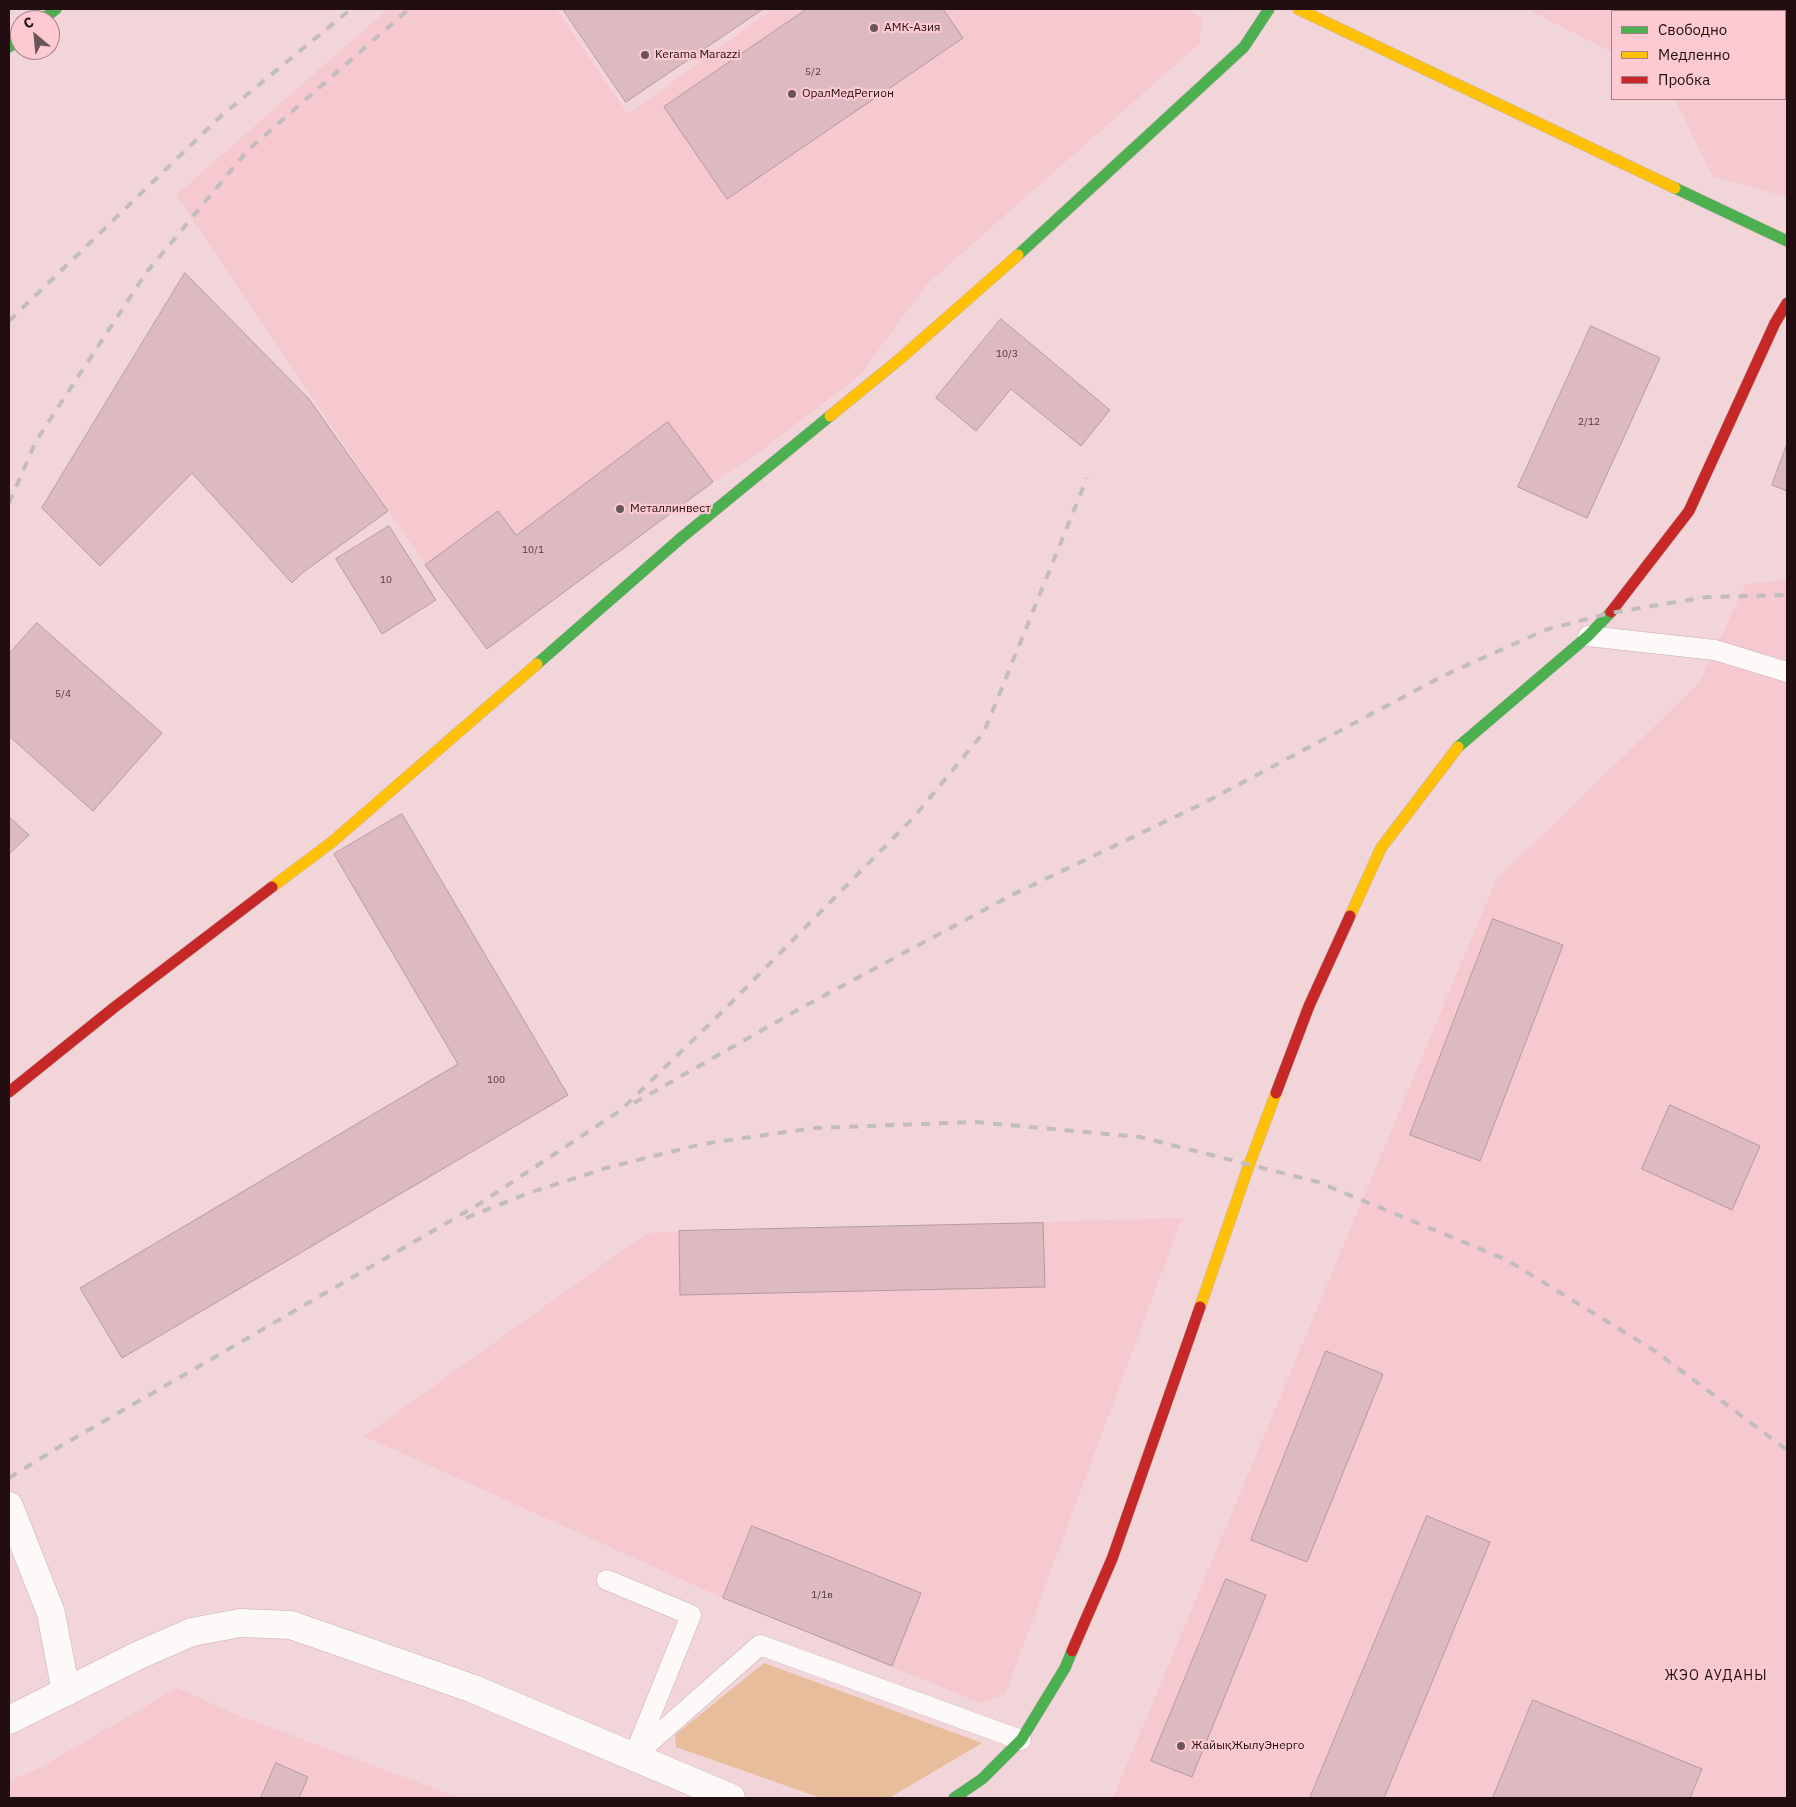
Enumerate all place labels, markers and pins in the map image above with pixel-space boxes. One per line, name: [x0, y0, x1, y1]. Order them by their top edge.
place label: АМК-Азия: [884, 21, 940, 35]
marker: АМК-Азия: [868, 22, 880, 34]
place label: Kerama Marazzi: [655, 48, 740, 62]
marker: Kerama Marazzi: [639, 49, 651, 61]
place label: ОралМедРегион: [802, 87, 894, 101]
marker: ОралМедРегион: [786, 88, 798, 100]
place label: Металлинвест: [630, 502, 711, 516]
marker: Металлинвест: [614, 503, 626, 515]
place label: ЖайықЖылуЭнерго: [1191, 1739, 1304, 1753]
marker: ЖайықЖылуЭнерго: [1175, 1740, 1187, 1752]

